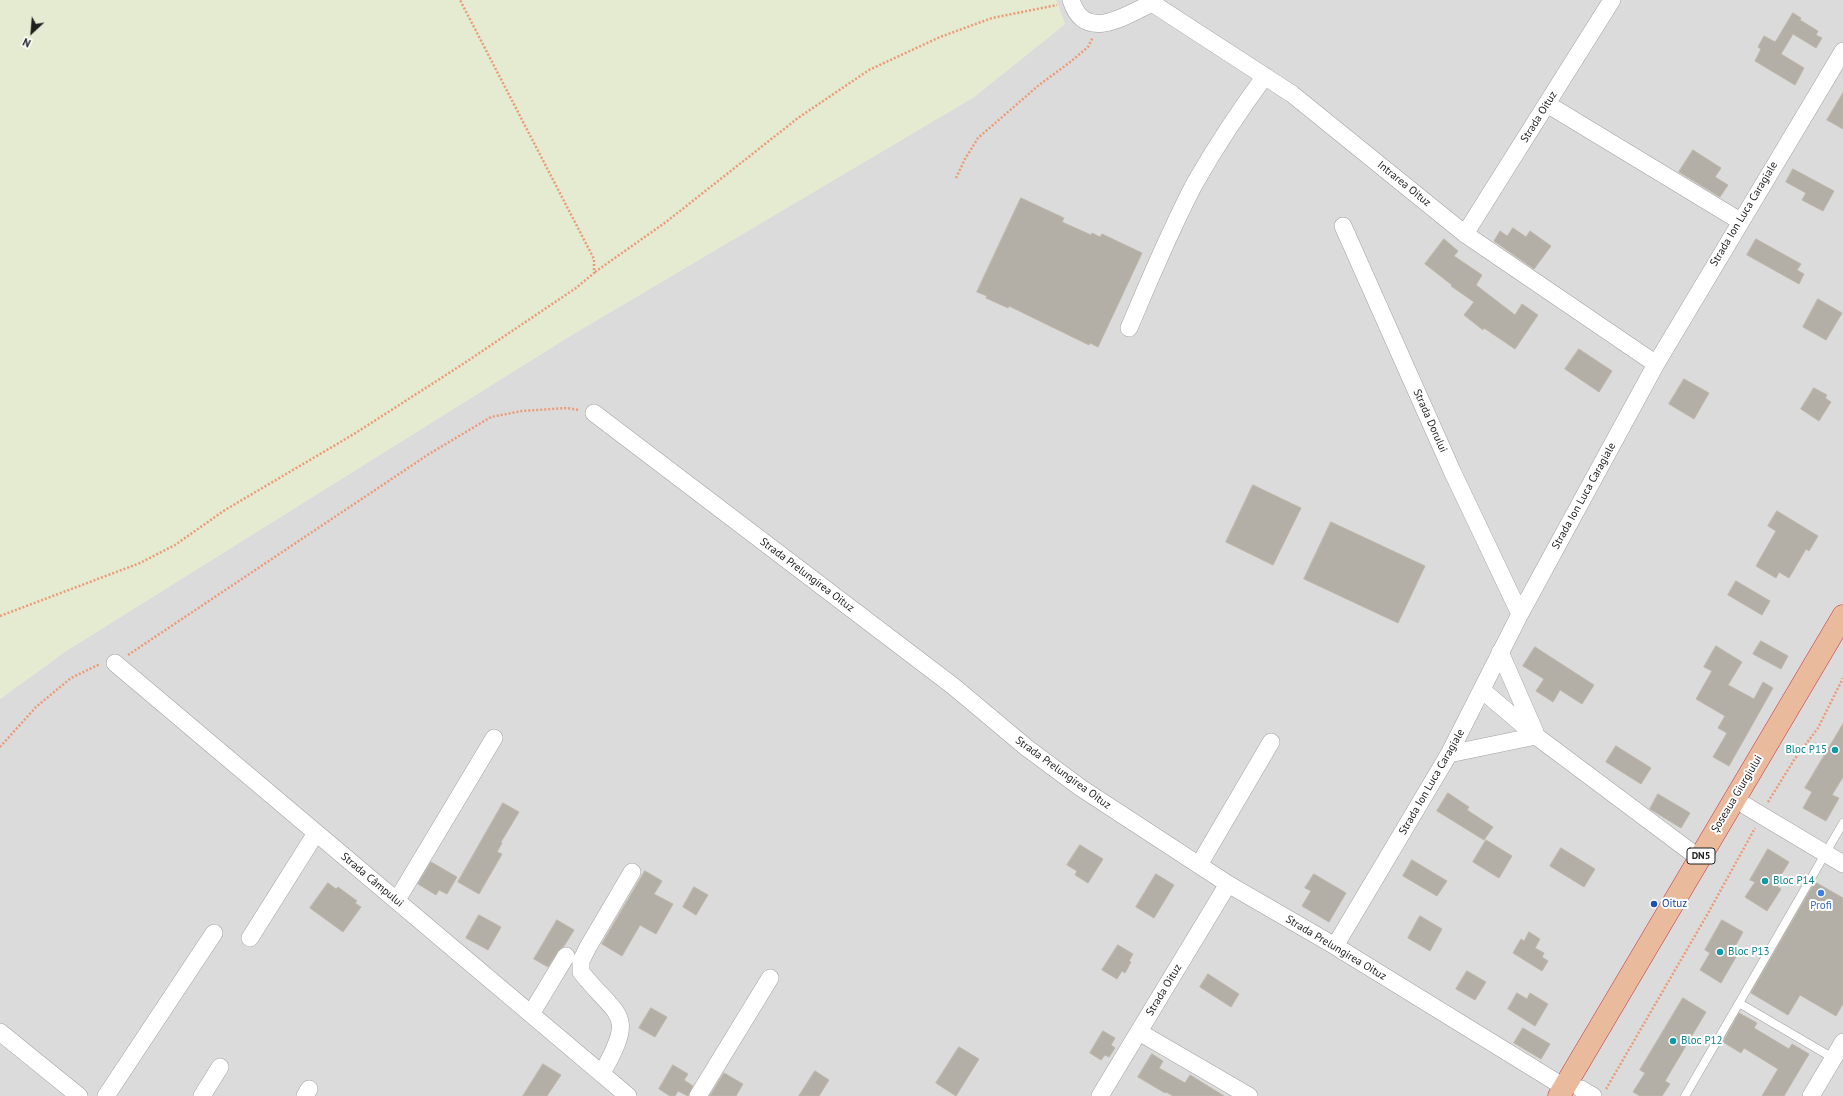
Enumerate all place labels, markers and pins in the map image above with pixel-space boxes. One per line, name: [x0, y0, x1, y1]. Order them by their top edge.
place label: Bloc P15: [1785, 743, 1827, 757]
marker: Bloc P15: [1830, 745, 1840, 755]
place label: Bloc P14: [1773, 874, 1815, 888]
marker: Bloc P14: [1760, 876, 1770, 886]
marker: Profi: [1816, 888, 1826, 898]
place label: Oituz: [1662, 897, 1687, 911]
marker: Oituz: [1649, 899, 1659, 909]
place label: Profi: [1810, 899, 1832, 913]
place label: Bloc P13: [1728, 945, 1770, 959]
marker: Bloc P13: [1715, 947, 1725, 957]
place label: Bloc P12: [1681, 1034, 1723, 1048]
marker: Bloc P12: [1668, 1036, 1678, 1046]

